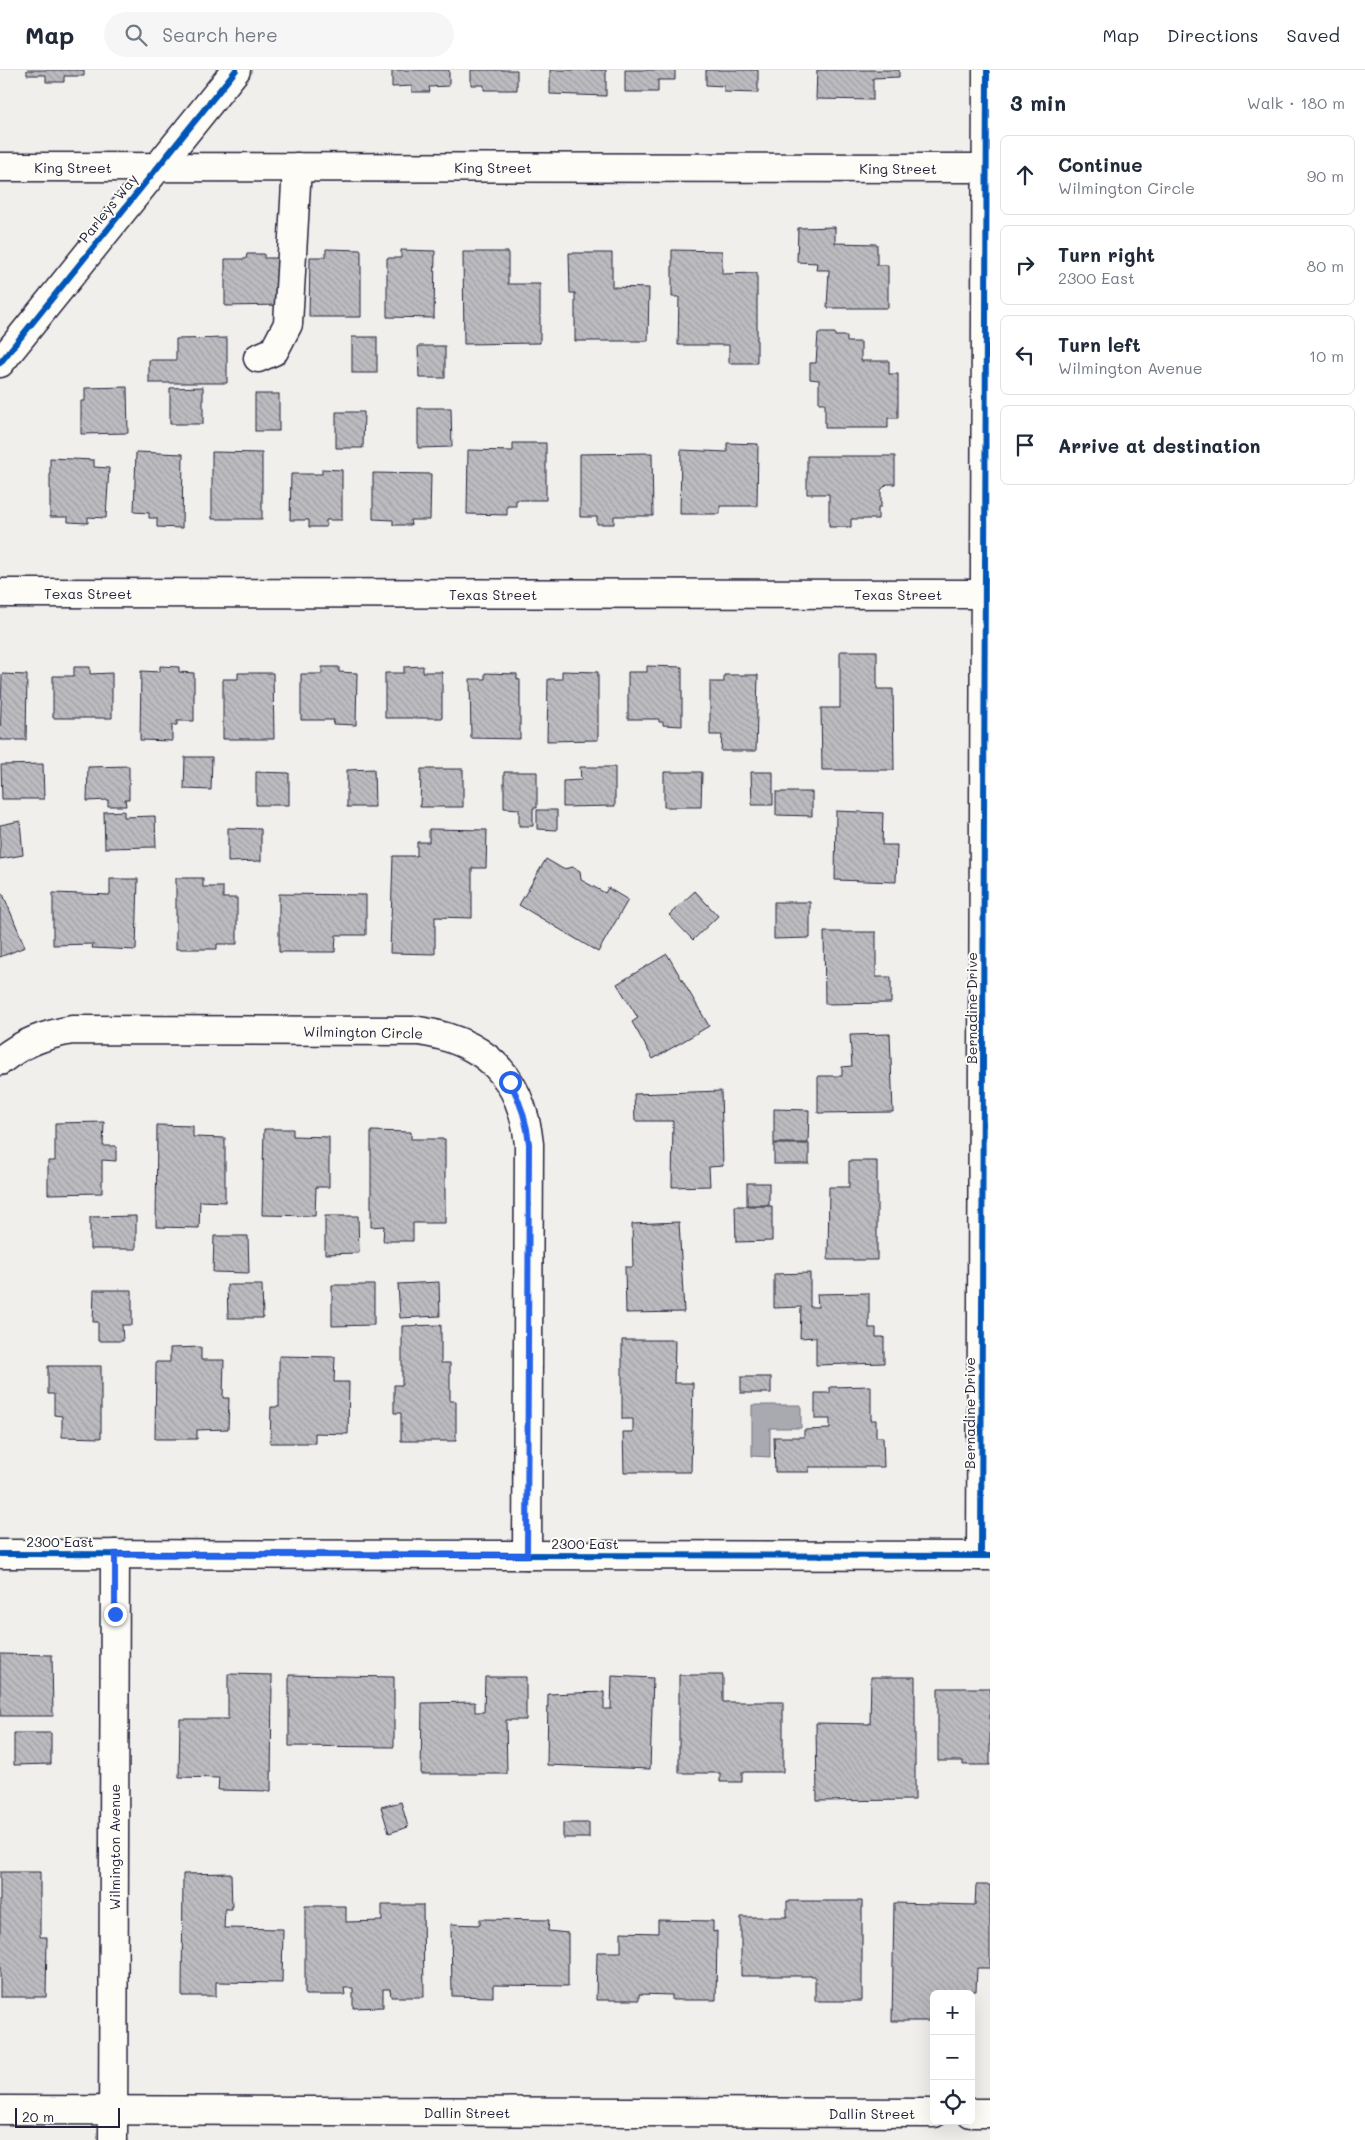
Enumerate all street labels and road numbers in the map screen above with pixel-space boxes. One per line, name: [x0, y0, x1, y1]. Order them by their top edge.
street label: King Street: [34, 158, 112, 177]
street label: King Street: [454, 158, 532, 177]
street label: King Street: [859, 159, 937, 178]
street label: Parleys Way: [74, 170, 142, 246]
street label: Texas Street: [44, 584, 132, 603]
street label: Texas Street: [449, 585, 537, 604]
street label: Texas Street: [854, 585, 942, 604]
street label: Bernadine Drive: [962, 952, 981, 1064]
street label: Wilmington Circle: [303, 1021, 423, 1043]
street label: Bernadine Drive: [960, 1357, 979, 1469]
street label: 2300 East: [26, 1532, 94, 1551]
street label: 2300 East: [551, 1534, 619, 1553]
street label: Wilmington Avenue: [105, 1784, 124, 1910]
street label: Dallin Street: [424, 2103, 510, 2122]
street label: Dallin Street: [829, 2104, 915, 2123]

